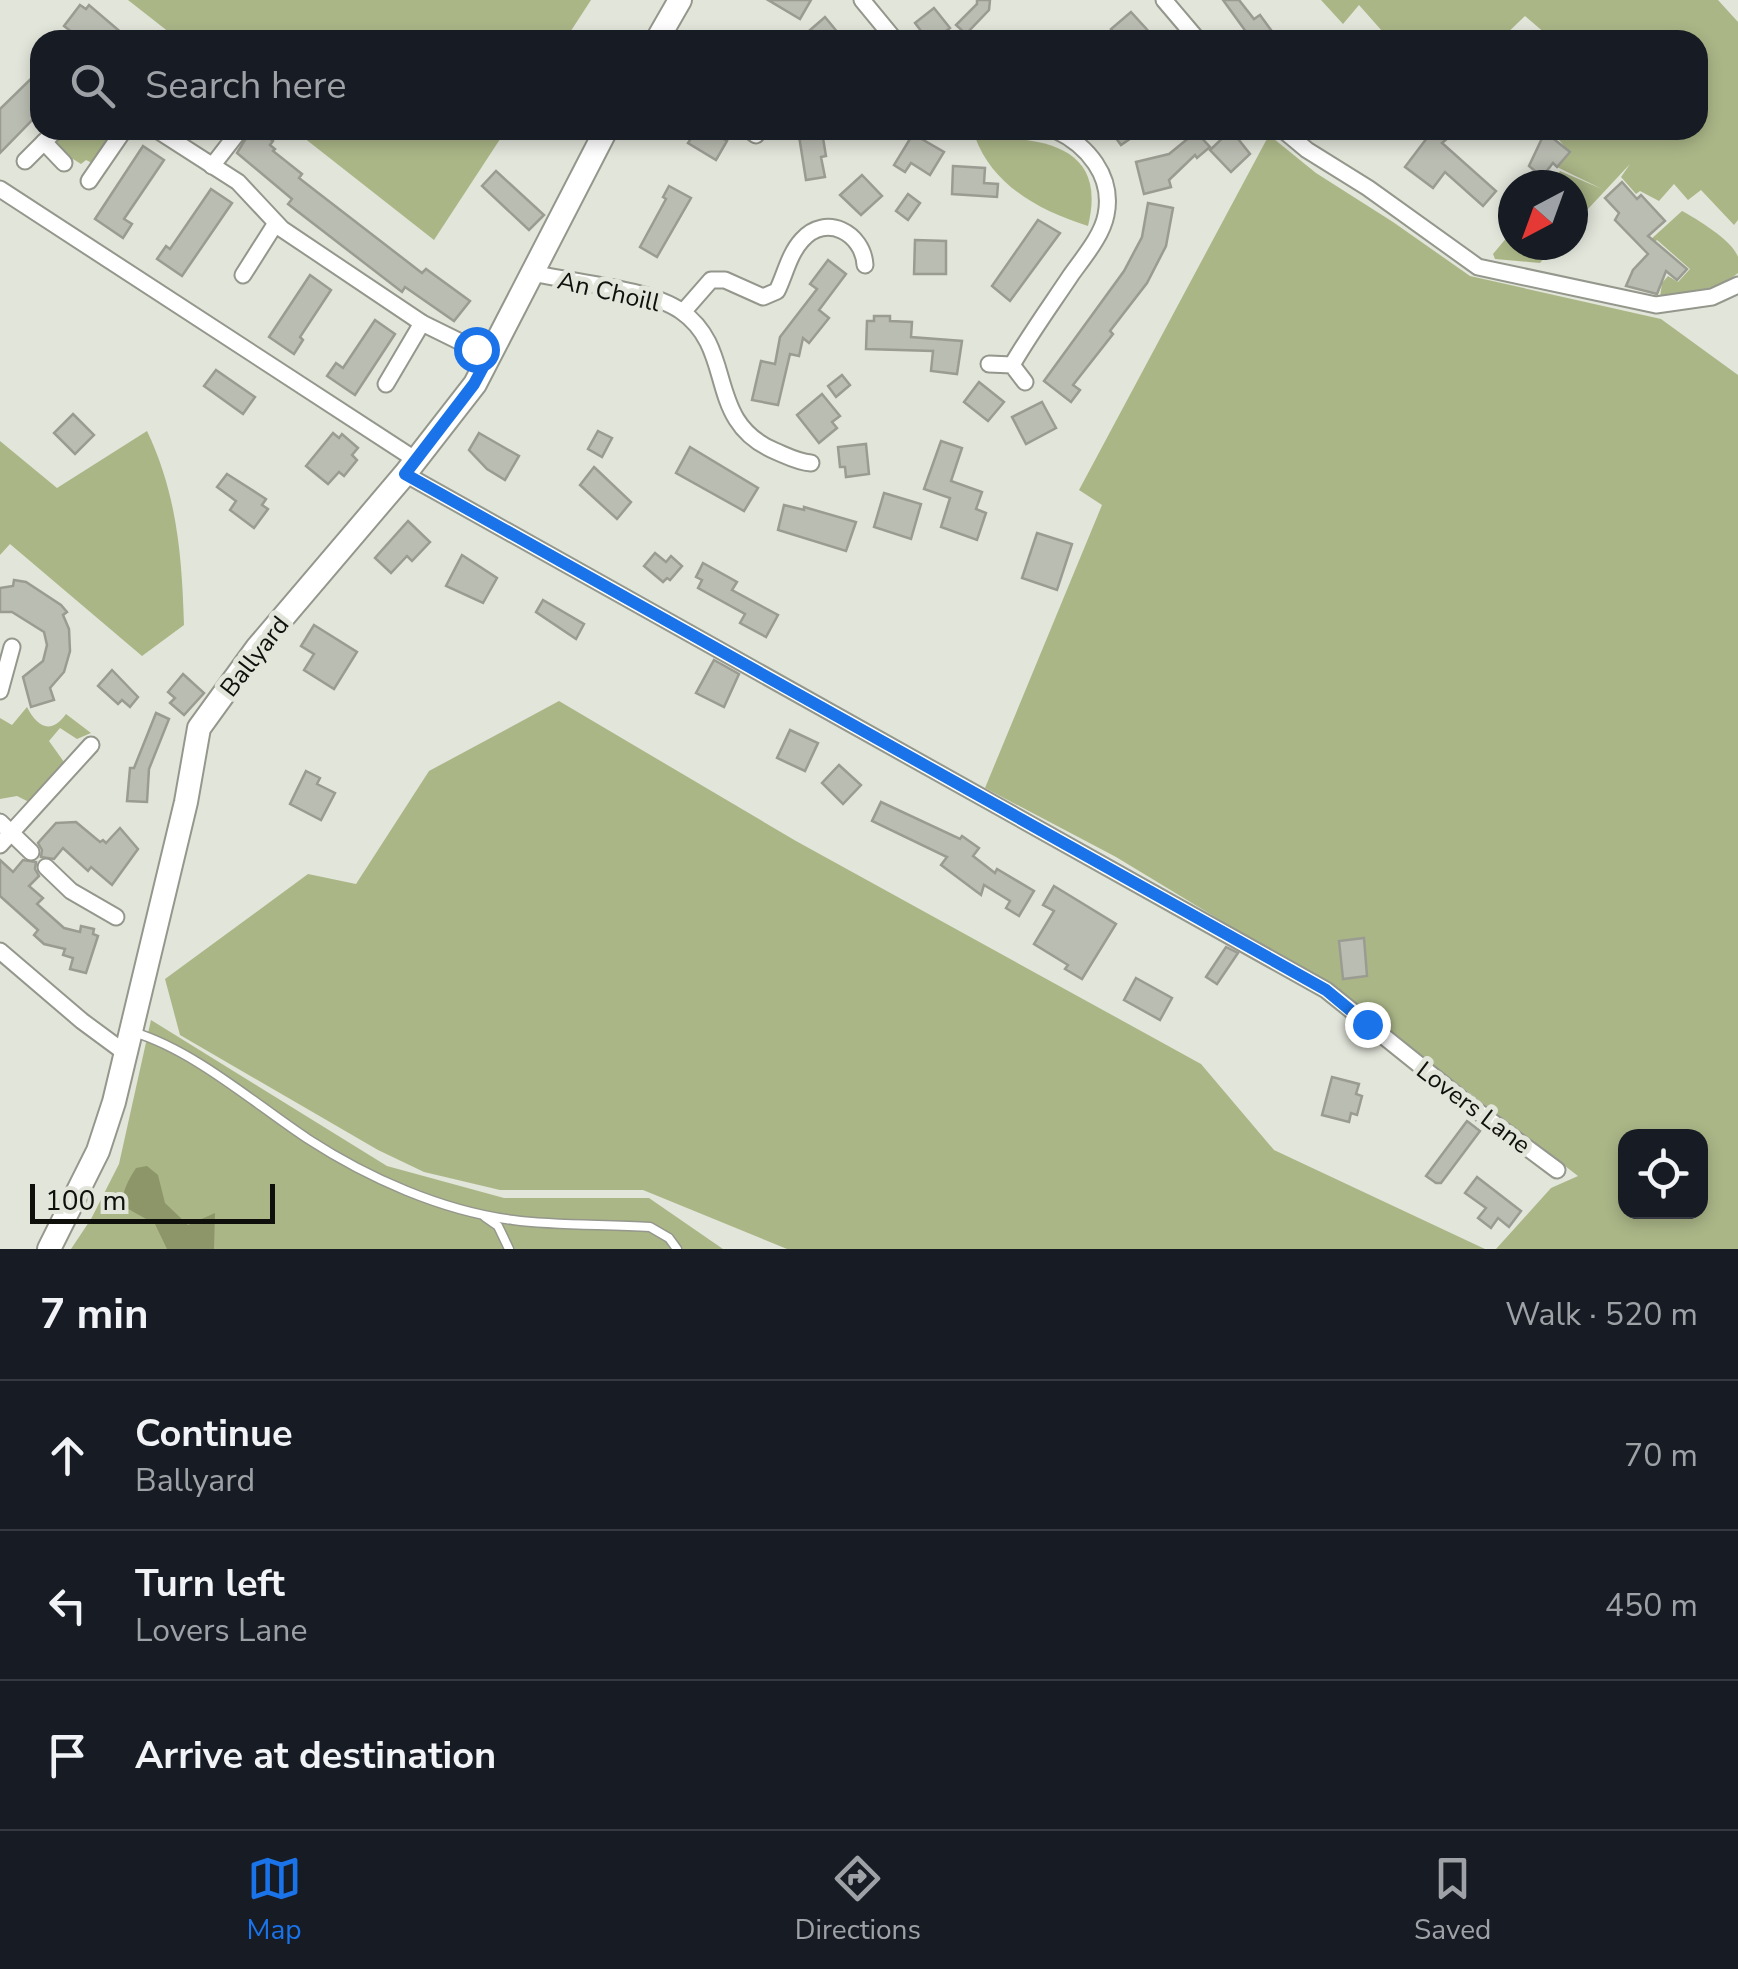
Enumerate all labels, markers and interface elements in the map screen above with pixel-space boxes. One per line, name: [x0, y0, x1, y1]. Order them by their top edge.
search box: [30, 30, 1708, 140]
icon: search: [65, 58, 120, 113]
text: Search here: [145, 60, 346, 111]
north arrow: [1498, 170, 1588, 260]
street label: An Choill: [554, 264, 664, 320]
route start: [454, 327, 500, 373]
street label: Ballyard: [212, 609, 297, 704]
route end: [1345, 1002, 1391, 1048]
street label: Lovers Lane: [1409, 1054, 1537, 1162]
map controls: [1618, 1129, 1708, 1219]
button: locate: [1618, 1129, 1708, 1219]
scale bar: [30, 1179, 275, 1224]
text: 100 m: [45, 1182, 127, 1220]
text: 7 min: [40, 1286, 149, 1343]
text: Walk · 520 m: [1505, 1293, 1698, 1336]
text: Continue: [135, 1408, 293, 1459]
icon: ahead: [40, 1428, 95, 1483]
text: 70 m: [1624, 1434, 1698, 1477]
text: Ballyard: [135, 1459, 255, 1502]
text: Turn left: [135, 1558, 285, 1609]
icon: left: [40, 1578, 95, 1633]
text: 450 m: [1605, 1584, 1698, 1627]
text: Lovers Lane: [135, 1609, 308, 1652]
icon: arrive: [40, 1728, 95, 1783]
text: Arrive at destination: [135, 1730, 496, 1781]
tab: Map: [247, 1851, 302, 1949]
tab: Directions: [795, 1851, 921, 1949]
tab: Saved: [1414, 1851, 1491, 1949]

